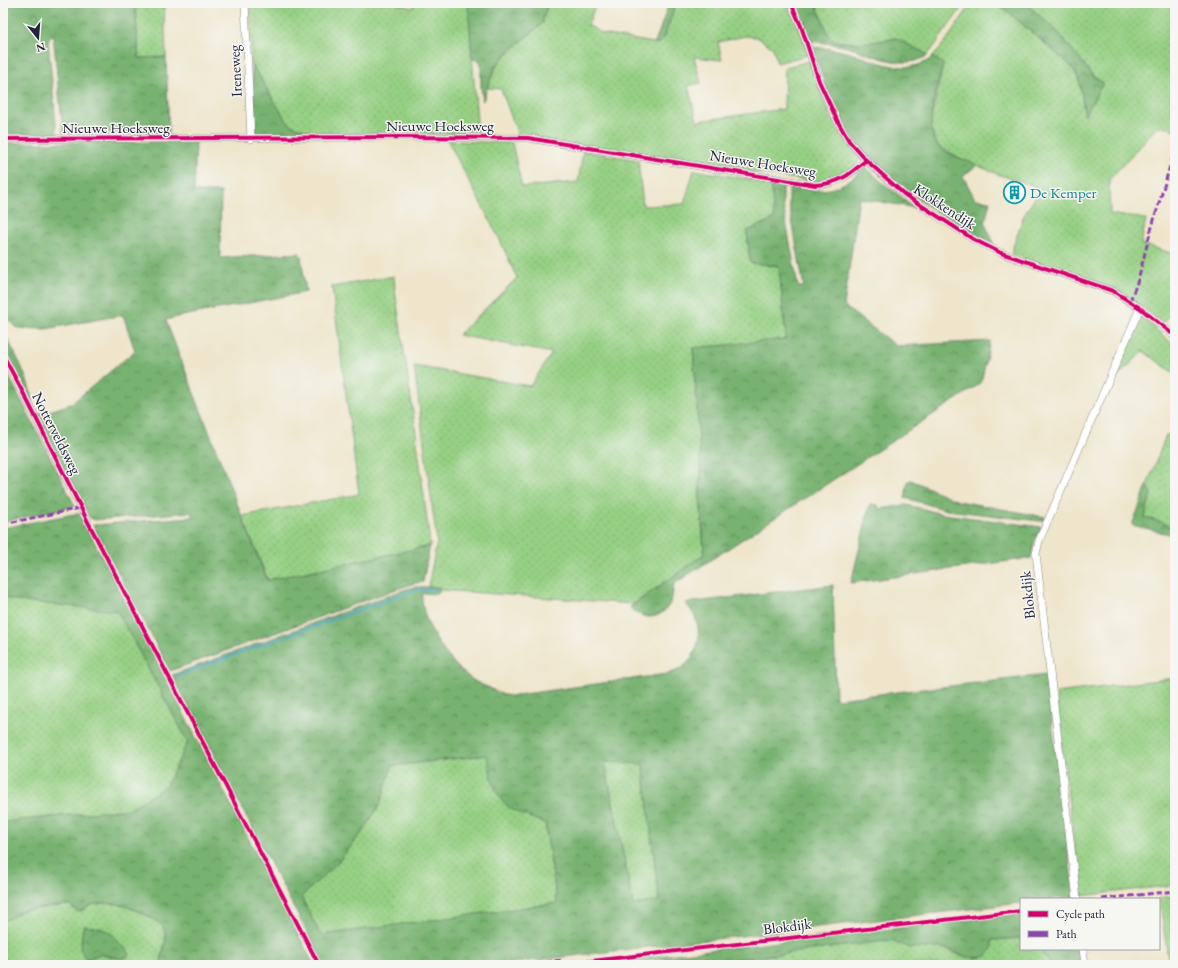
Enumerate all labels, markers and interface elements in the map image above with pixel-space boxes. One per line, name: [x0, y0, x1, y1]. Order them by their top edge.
north arrow: [18, 18, 58, 58]
text: N: [35, 40, 47, 56]
street label: Ireneweg: [224, 44, 246, 97]
street label: Nieuwe Hoeksweg: [386, 116, 494, 135]
street label: Nieuwe Hoeksweg: [62, 118, 170, 137]
street label: Nieuwe Hoeksweg: [708, 145, 818, 181]
street label: Klokkendijk: [910, 179, 981, 234]
building icon: De Kemper: [1002, 179, 1028, 205]
place label: De Kemper: [1030, 183, 1097, 202]
street label: Notterveldsweg: [28, 389, 86, 478]
street label: Blokdijk: [1015, 569, 1039, 620]
legend: [1020, 898, 1160, 950]
text: Cycle path: [1056, 906, 1105, 922]
street label: Blokdijk: [762, 914, 813, 938]
text: Path: [1056, 926, 1077, 942]

